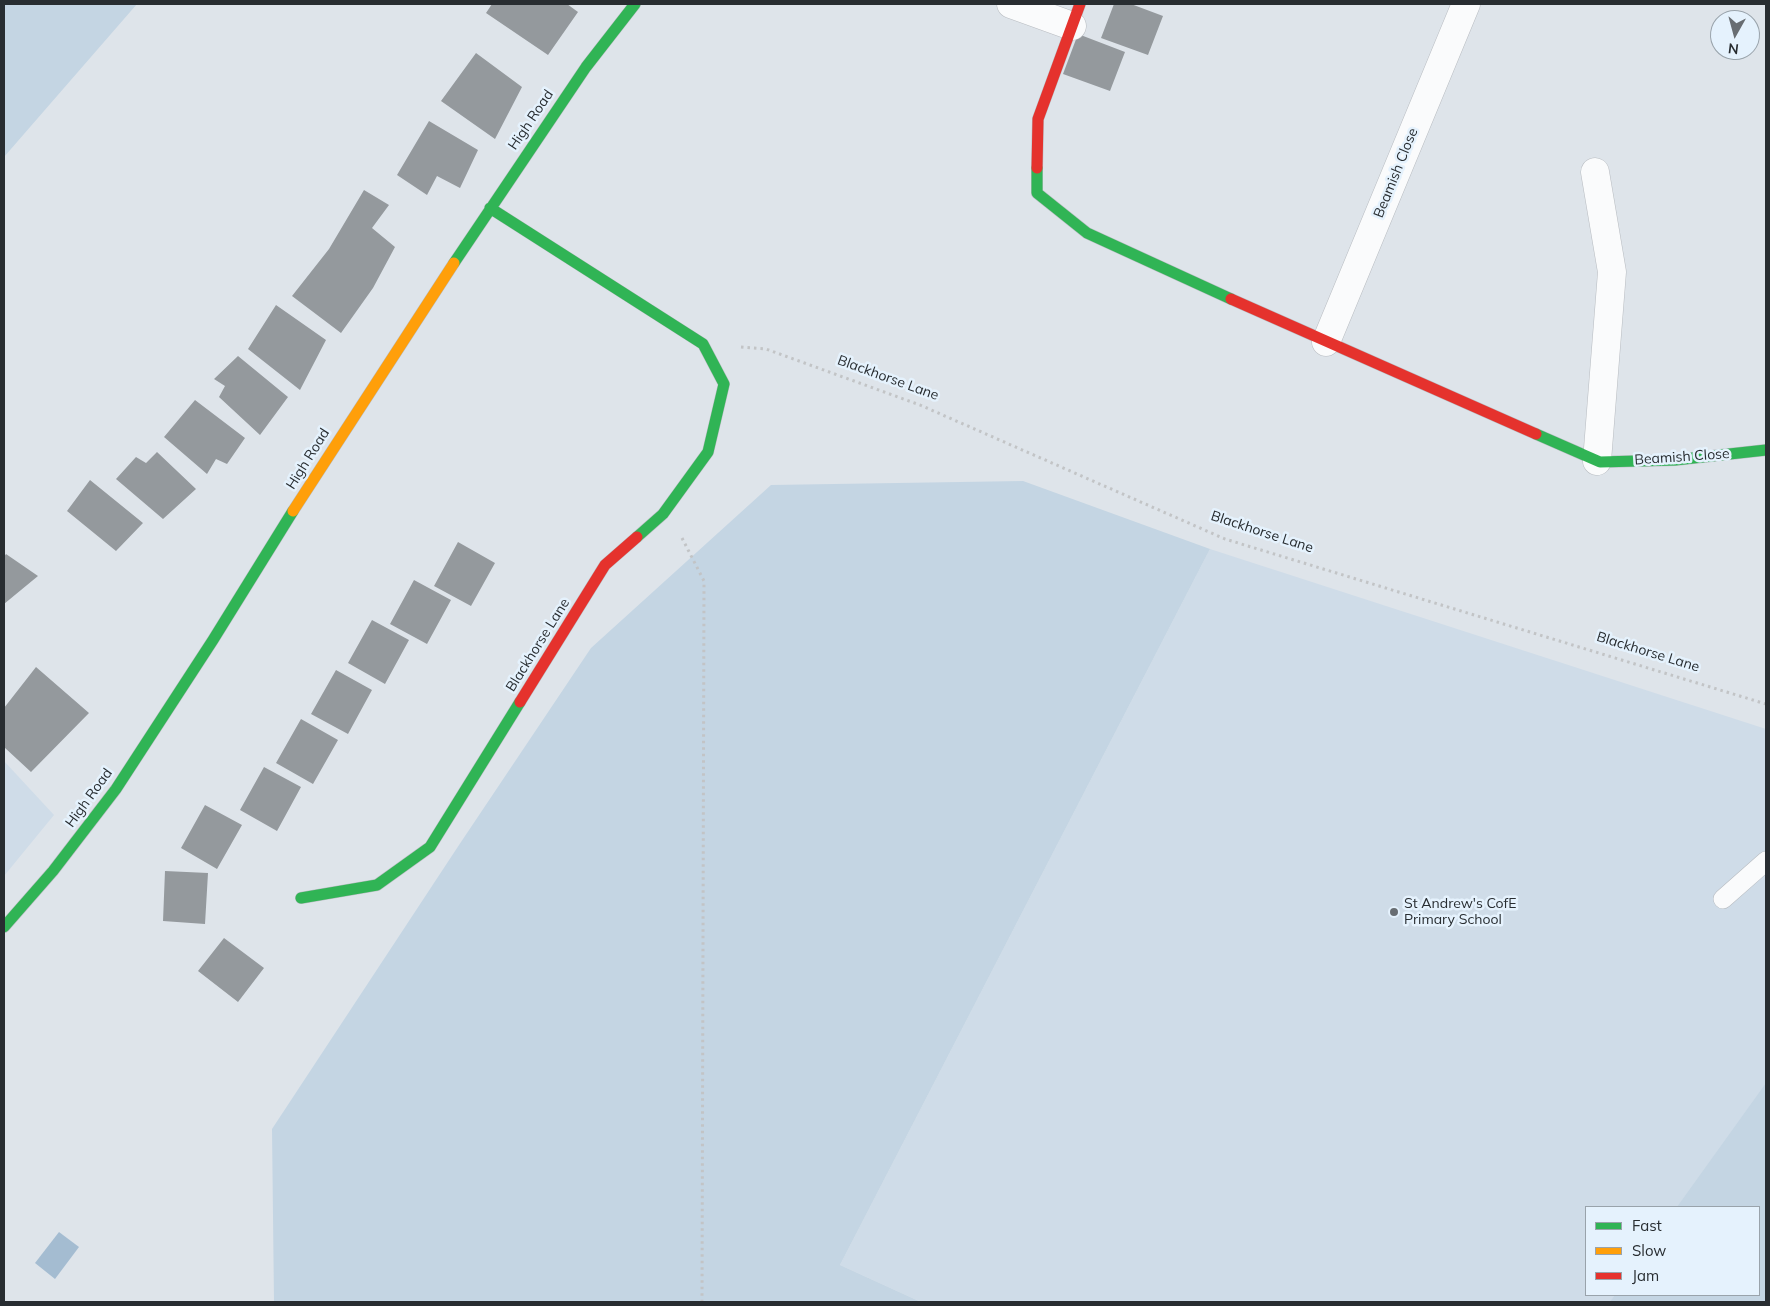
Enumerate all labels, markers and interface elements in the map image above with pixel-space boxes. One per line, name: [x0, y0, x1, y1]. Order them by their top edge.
north arrow: [1710, 10, 1760, 60]
text: N: [1727, 39, 1740, 58]
street label: High Road: [505, 87, 557, 153]
street label: Beamish Close: [1370, 126, 1422, 220]
street label: Blackhorse Lane: [835, 352, 941, 404]
street label: High Road: [283, 425, 333, 493]
street label: Beamish Close: [1634, 445, 1730, 469]
street label: Blackhorse Lane: [1209, 508, 1315, 556]
street label: Blackhorse Lane: [503, 595, 573, 695]
street label: Blackhorse Lane: [1595, 628, 1701, 676]
street label: High Road: [62, 765, 116, 831]
place label: St Andrew's CofE Primary School: [1404, 896, 1516, 929]
marker: St Andrew's CofE Primary School: [1388, 906, 1400, 918]
legend: [1585, 1206, 1760, 1296]
text: Fast: [1632, 1216, 1662, 1235]
text: Slow: [1632, 1241, 1666, 1260]
text: Jam: [1632, 1266, 1659, 1285]

